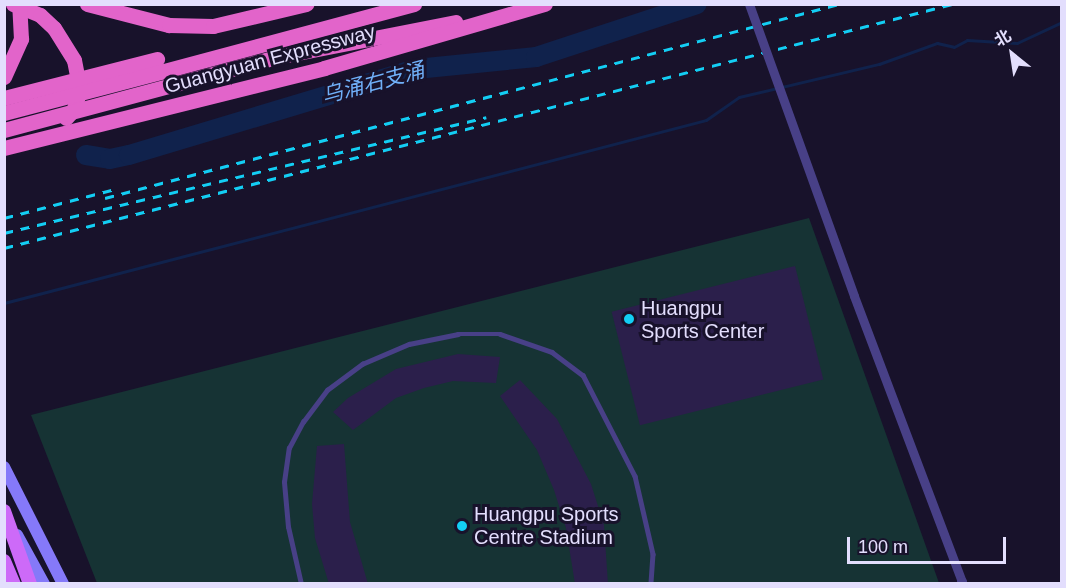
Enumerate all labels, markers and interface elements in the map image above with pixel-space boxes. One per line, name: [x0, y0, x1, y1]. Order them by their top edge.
street label: Guangyuan Expressway: [162, 19, 378, 99]
north arrow: [982, 24, 1042, 84]
text: 北: [992, 27, 1014, 49]
water label: 乌涌右支涌: [319, 57, 427, 109]
place label: Huangpu Sports Center: [641, 296, 764, 343]
marker: Huangpu Sports Center: [622, 312, 636, 326]
place label: Huangpu Sports Centre Stadium: [474, 502, 619, 549]
marker: Huangpu Sports Centre Stadium: [455, 519, 469, 533]
scale bar: [850, 525, 1009, 563]
text: 100 m: [858, 537, 908, 557]

